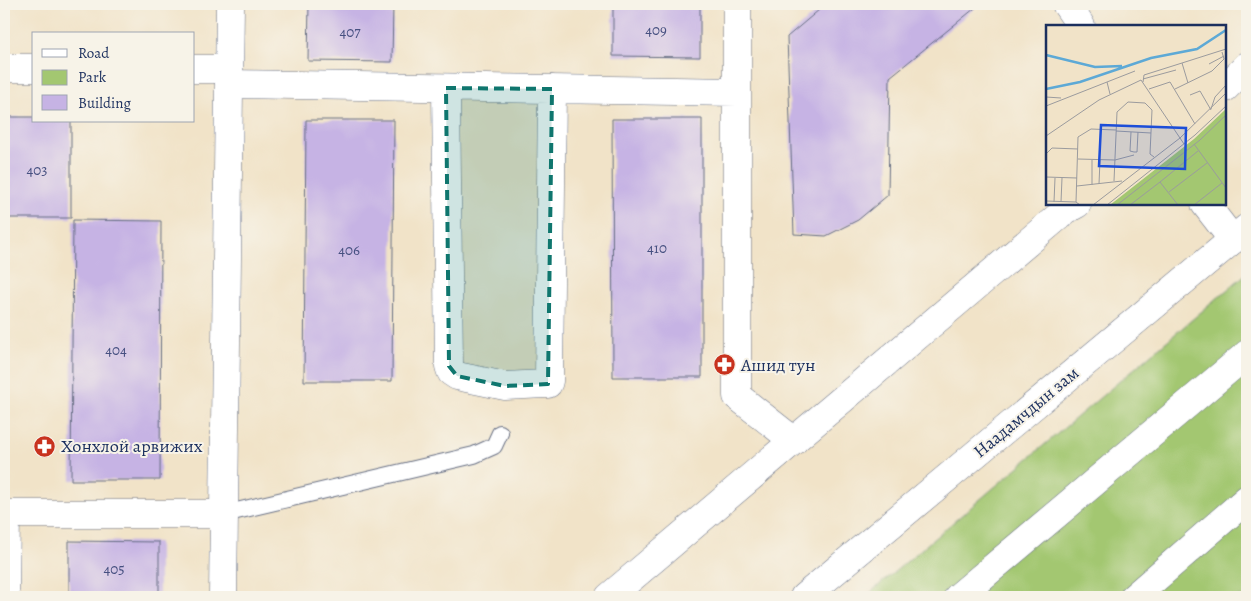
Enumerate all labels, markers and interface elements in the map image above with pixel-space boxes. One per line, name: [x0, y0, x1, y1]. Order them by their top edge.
house number: 409: [645, 20, 667, 40]
house number: 407: [339, 22, 361, 42]
inset map: [1046, 25, 1226, 205]
legend: [32, 32, 195, 122]
text: Road: [78, 43, 110, 63]
text: Park: [78, 67, 107, 87]
text: Building: [78, 93, 131, 113]
house number: 403: [26, 160, 48, 180]
house number: 410: [647, 238, 667, 258]
house number: 406: [338, 240, 360, 260]
house number: 404: [105, 340, 127, 360]
pharmacy icon: Ашид тун: [713, 353, 737, 377]
place label: Ашид тун: [740, 353, 815, 377]
street label: Наадамчдын зам: [968, 361, 1084, 463]
pharmacy icon: Хонхлой арвижих: [33, 434, 57, 458]
place label: Хонхлой арвижих: [61, 434, 203, 458]
house number: 405: [103, 559, 125, 579]

